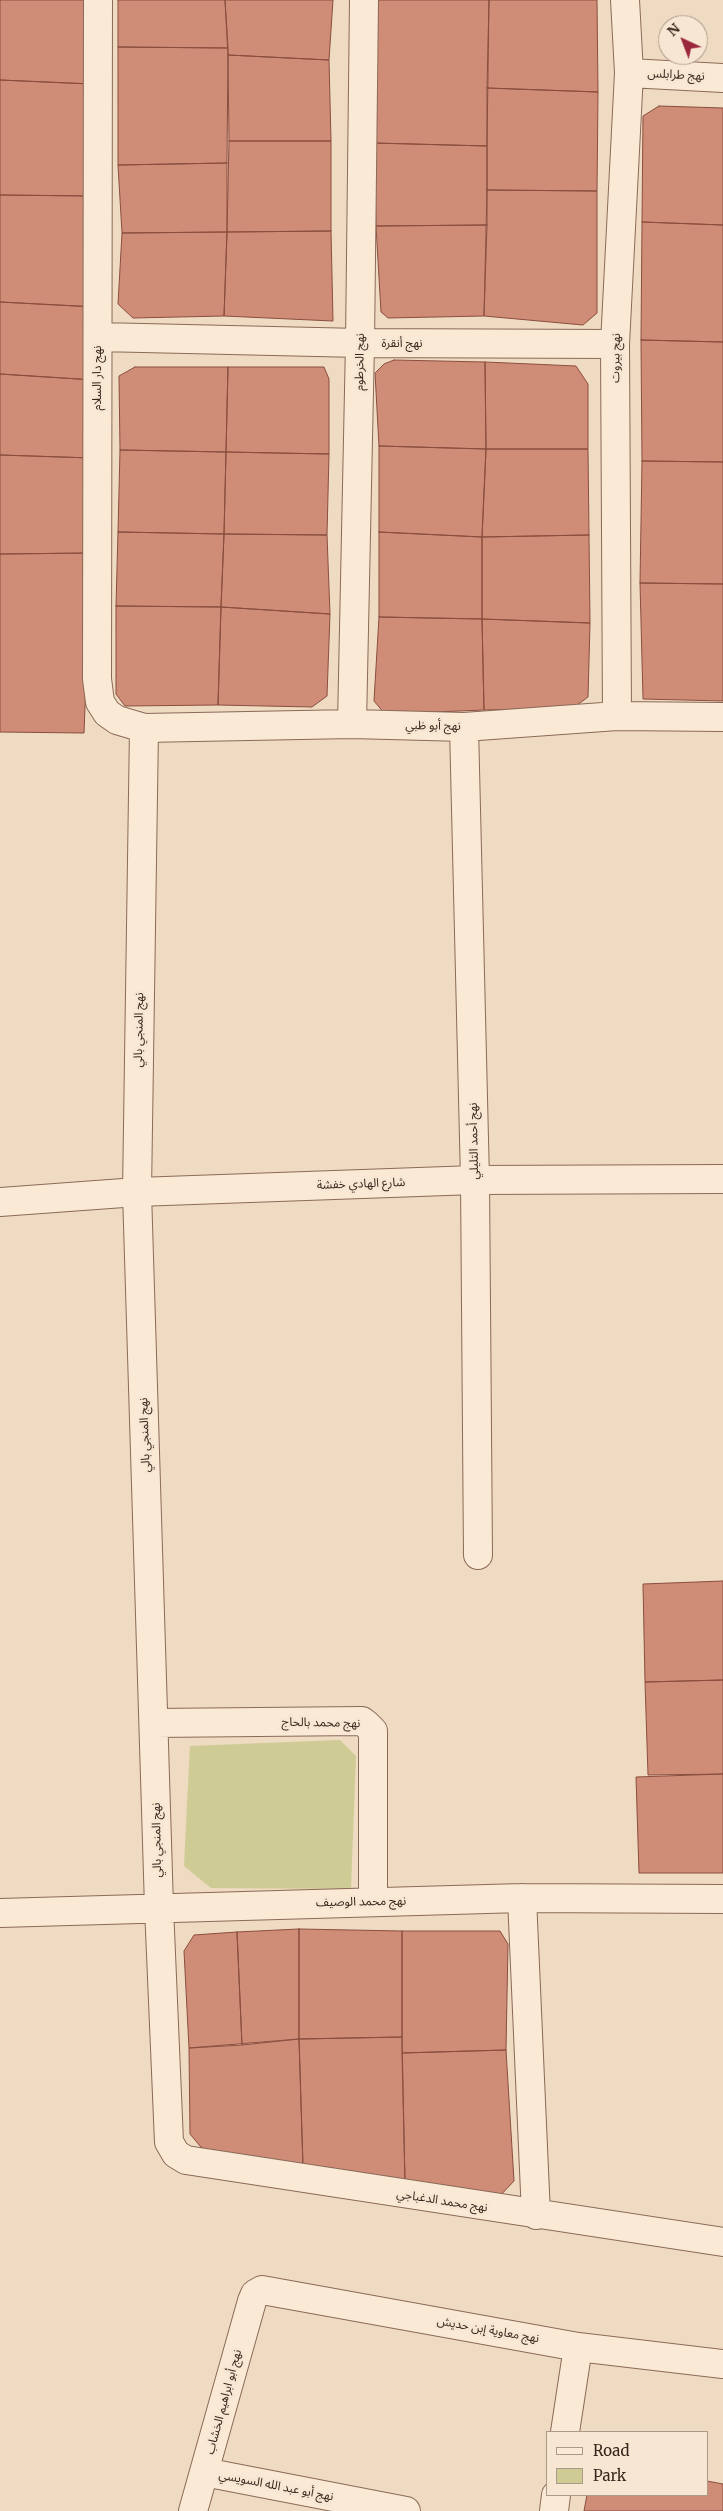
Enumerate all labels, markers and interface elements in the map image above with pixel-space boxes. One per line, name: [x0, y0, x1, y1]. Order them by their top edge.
north arrow: [658, 15, 708, 65]
text: N: [663, 19, 684, 40]
street label: نهج طرابلس: [647, 66, 705, 84]
street label: نهج الخرطوم: [352, 333, 368, 391]
street label: نهج بيروت: [608, 333, 624, 383]
street label: نهج أنقرة: [381, 337, 423, 351]
street label: نهج دار السلام: [91, 346, 105, 410]
street label: نهج أبو ظبي: [405, 718, 461, 734]
street label: نهج المنجي بالي: [131, 992, 147, 1068]
street label: نهج أحمد التليلي: [466, 1102, 482, 1180]
street label: شارع الهادي خفشة: [317, 1175, 405, 1193]
street label: نهج المنجي بالي: [136, 1397, 154, 1473]
street label: نهج محمد بالحاج: [282, 1715, 360, 1731]
street label: نهج المنجي بالي: [149, 1802, 165, 1878]
street label: نهج محمد الوصيف: [316, 1894, 406, 1910]
street label: نهج محمد الدغباجي: [395, 2187, 489, 2215]
street label: نهج معاوية إبن حديش: [436, 2314, 540, 2346]
street label: نهج أبو ابراهيم الخشاب: [203, 2348, 245, 2456]
legend: [546, 2431, 708, 2496]
text: Road: [593, 2441, 629, 2460]
text: Park: [593, 2466, 626, 2485]
street label: نهج أبو عبد الله السويسي: [217, 2468, 335, 2504]

